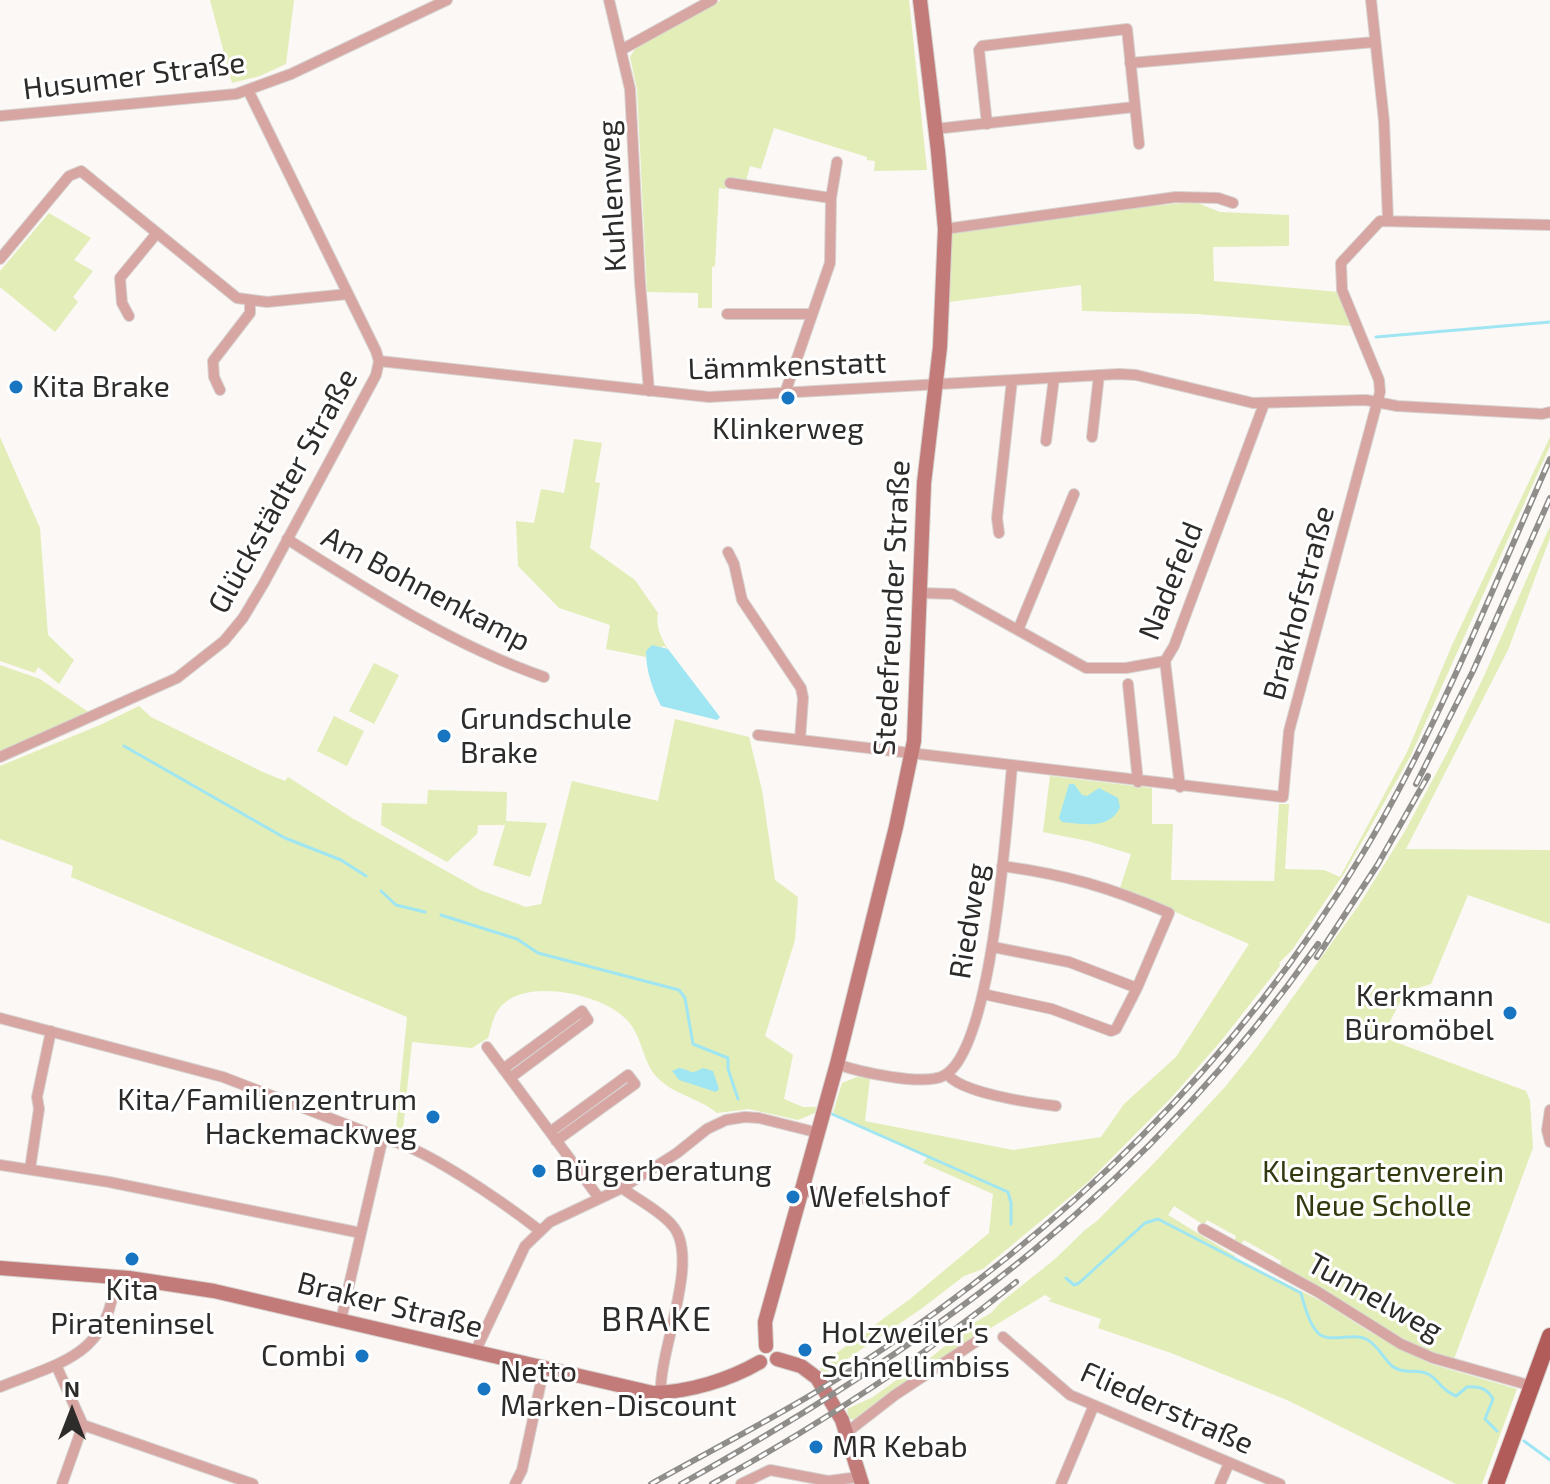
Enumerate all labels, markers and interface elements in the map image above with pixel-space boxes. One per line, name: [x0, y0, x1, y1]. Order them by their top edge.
street label: Husumer Straße: [21, 45, 247, 107]
street label: Kuhlenweg: [590, 119, 634, 273]
street label: Lämmkenstatt: [687, 345, 887, 387]
street label: Glückstädter Straße: [201, 362, 365, 620]
place label: Kita Brake: [32, 369, 170, 405]
marker: Kita Brake: [7, 378, 25, 396]
marker: Klinkerweg: [779, 389, 797, 407]
place label: Klinkerweg: [712, 411, 864, 447]
street label: Stedefreunder Straße: [866, 459, 918, 757]
street label: Brakhofstraße: [1256, 502, 1342, 704]
street label: Nadefeld: [1131, 517, 1211, 645]
street label: Am Bohnenkamp: [316, 519, 536, 659]
place label: Grundschule Brake: [460, 701, 632, 772]
marker: Grundschule Brake: [435, 727, 453, 745]
street label: Riedweg: [942, 861, 996, 981]
place label: Kerkmann Büromöbel: [1344, 978, 1494, 1048]
marker: Kerkmann Büromöbel: [1501, 1004, 1519, 1022]
place label: Kita/Familienzentrum Hackemackweg: [117, 1082, 417, 1152]
marker: Kita/Familienzentrum Hackemackweg: [424, 1108, 442, 1126]
place label: Bürgerberatung: [555, 1153, 772, 1189]
park label: Kleingartenverein Neue Scholle: [1262, 1154, 1504, 1224]
marker: Bürgerberatung: [530, 1162, 548, 1180]
place label: Wefelshof: [809, 1179, 950, 1215]
marker: Wefelshof: [784, 1188, 802, 1206]
street label: Tunnelweg: [1301, 1245, 1449, 1349]
marker: Kita Pirateninsel: [123, 1250, 141, 1268]
street label: Braker Straße: [294, 1265, 486, 1345]
place label: Kita Pirateninsel: [50, 1272, 214, 1342]
district label: BRAKE: [601, 1300, 713, 1340]
place label: Holzweiler's Schnellimbiss: [821, 1315, 1010, 1386]
place label: Combi: [261, 1338, 346, 1374]
marker: Holzweiler's Schnellimbiss: [796, 1341, 814, 1359]
marker: Combi: [353, 1347, 371, 1365]
place label: Netto Marken-Discount: [500, 1354, 737, 1424]
street label: Fliederstraße: [1075, 1354, 1259, 1462]
north arrow: [32, 1372, 112, 1452]
text: N: [64, 1375, 80, 1401]
marker: Netto Marken-Discount: [475, 1380, 493, 1398]
place label: MR Kebab: [832, 1429, 968, 1465]
marker: MR Kebab: [807, 1438, 825, 1456]

